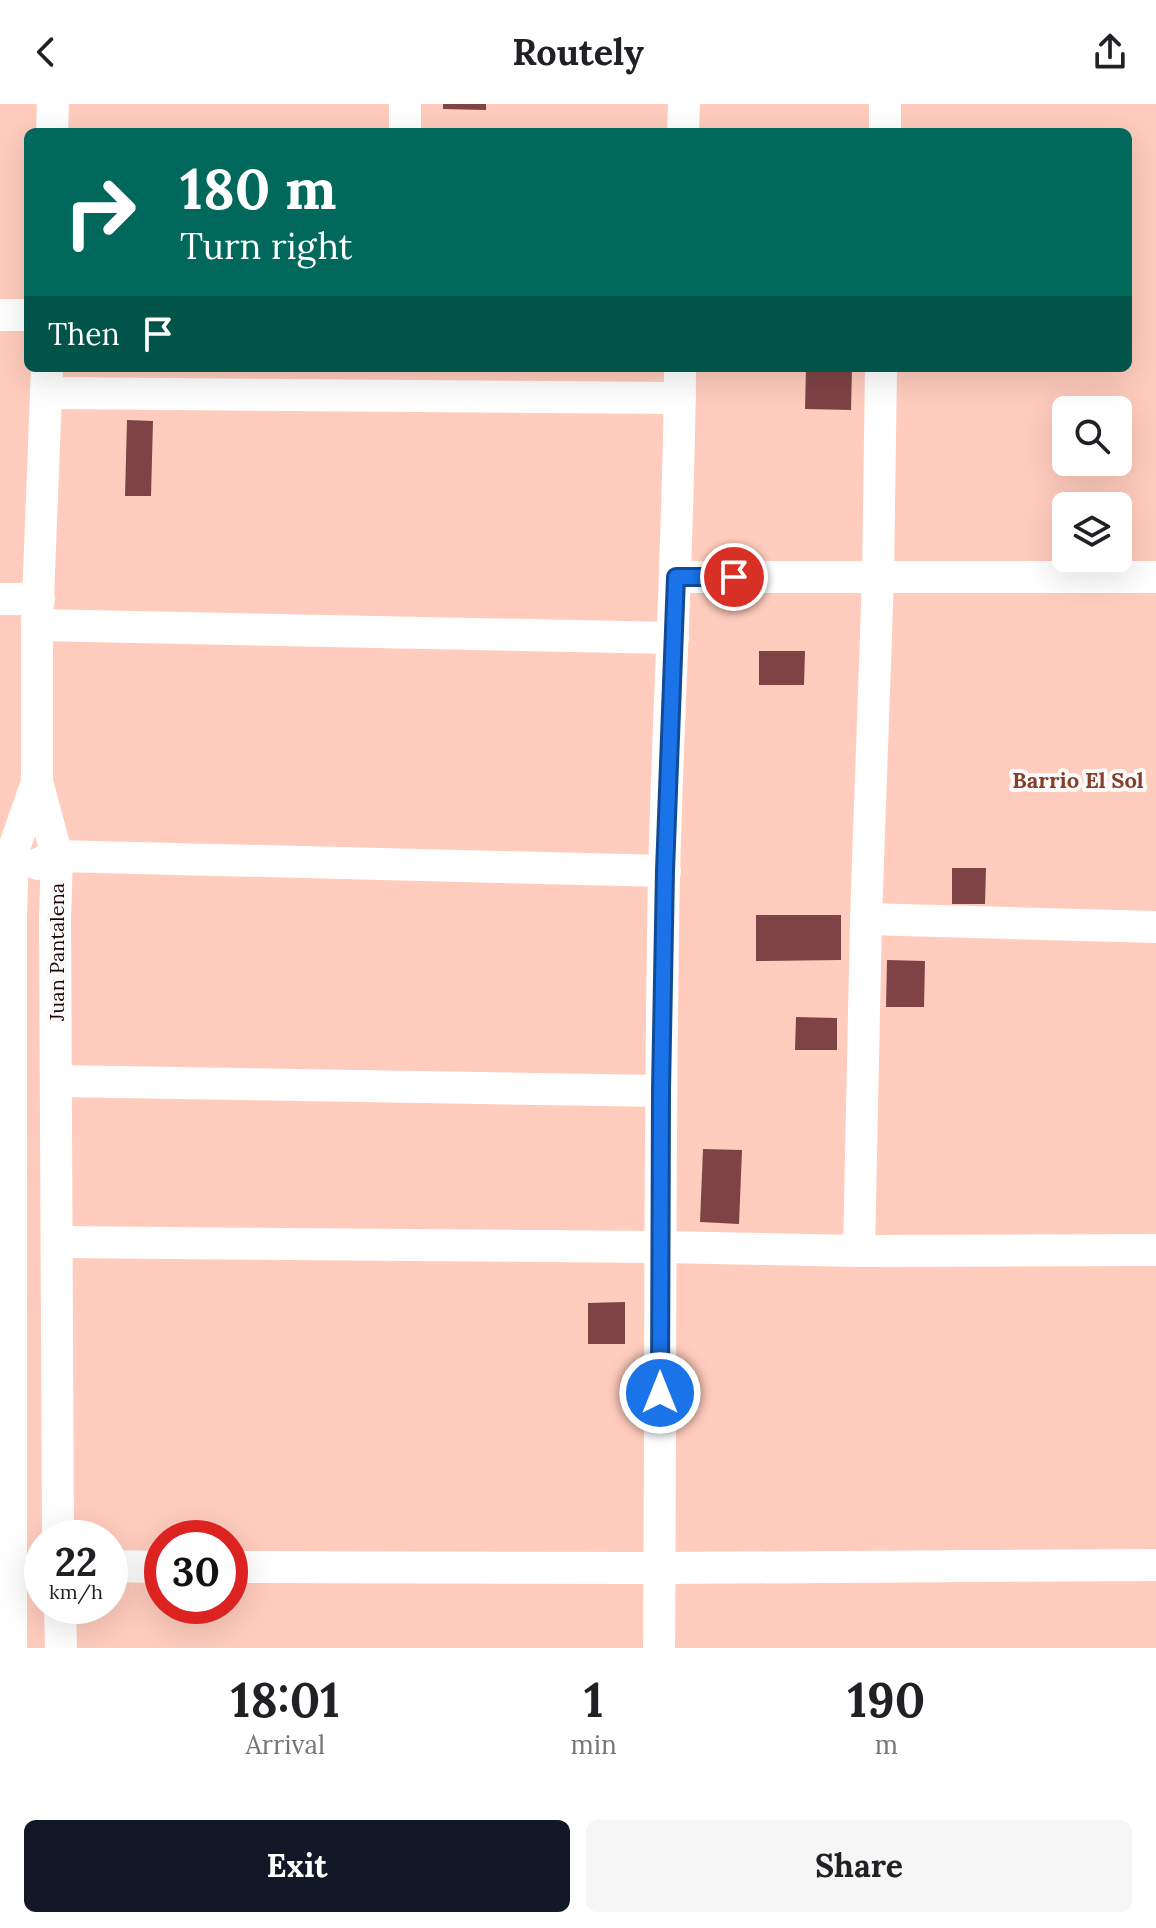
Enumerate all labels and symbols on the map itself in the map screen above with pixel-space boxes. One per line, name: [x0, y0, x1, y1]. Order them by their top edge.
pin: [700, 543, 768, 611]
district label: Barrio El Sol: [1012, 766, 1144, 794]
street label: Juan Pantalena: [44, 883, 69, 1022]
position arrow: [618, 1351, 702, 1435]
speed limit sign: 30: [144, 1520, 248, 1624]

